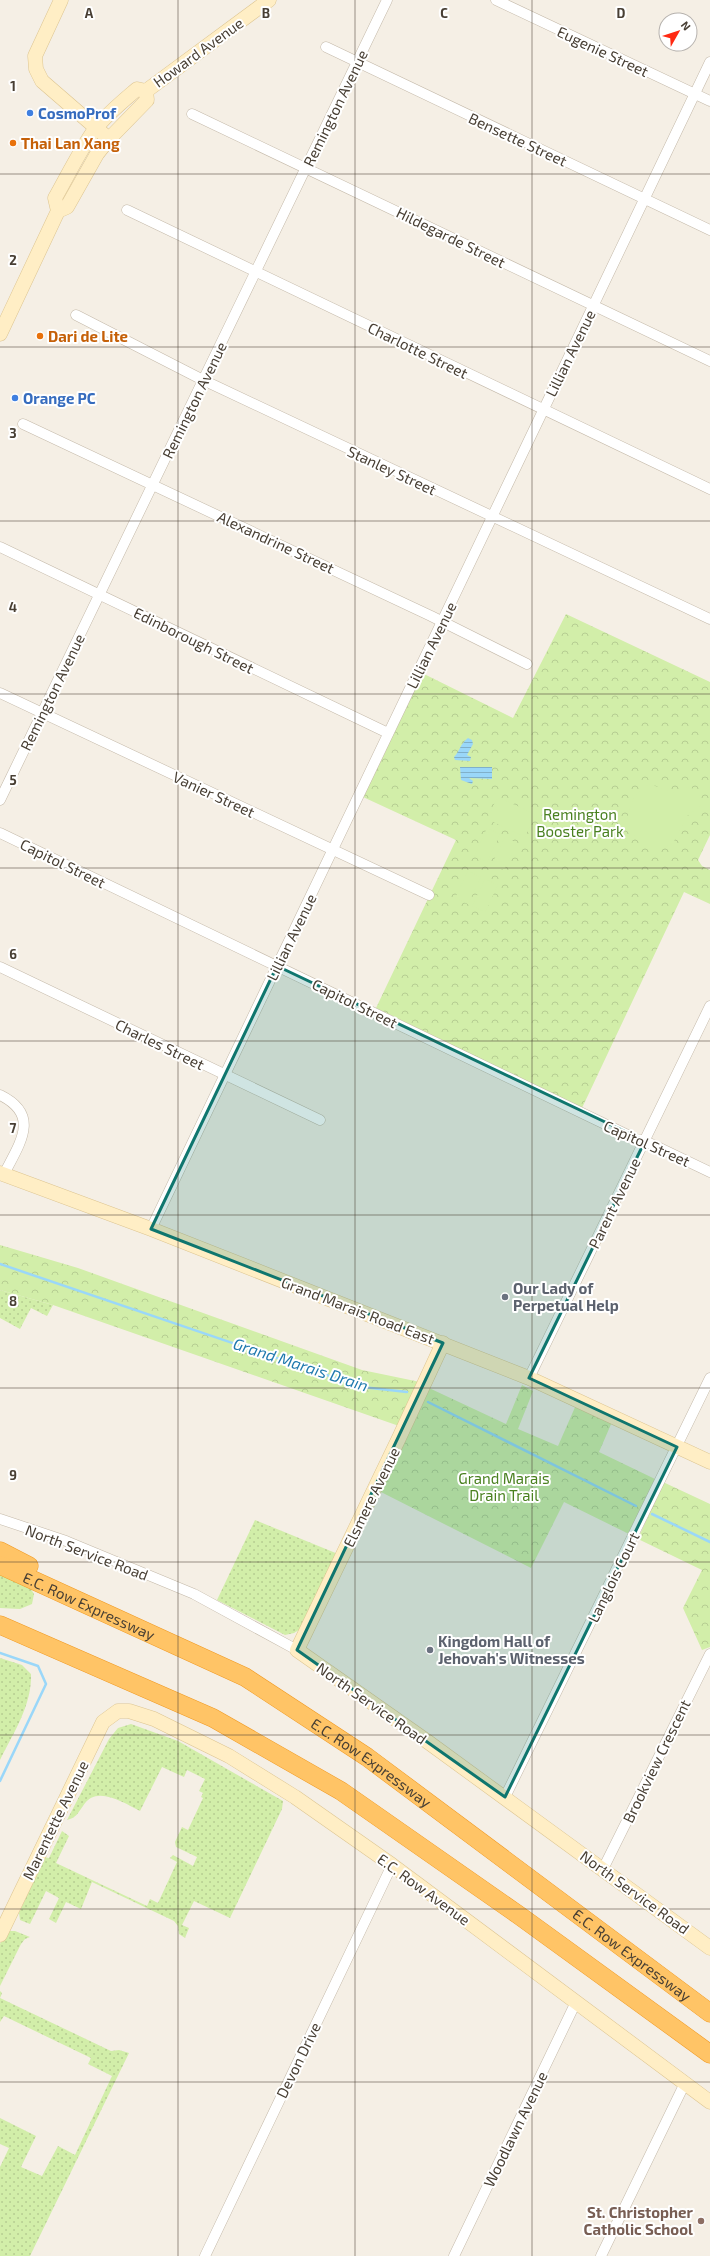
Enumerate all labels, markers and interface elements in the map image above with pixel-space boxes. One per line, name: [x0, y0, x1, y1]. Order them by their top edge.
text: A: [85, 5, 94, 21]
text: B: [262, 5, 270, 21]
text: C: [440, 5, 448, 21]
text: D: [617, 5, 626, 21]
north arrow: [658, 12, 698, 52]
street label: Howard Avenue: [150, 13, 246, 91]
text: N: [679, 18, 694, 33]
street label: Eugenie Street: [554, 22, 652, 80]
street label: Remington Avenue: [299, 47, 371, 169]
text: 1: [10, 78, 16, 94]
place label: CosmoProf: [38, 104, 117, 122]
marker: CosmoProf: [25, 108, 35, 118]
street label: Bensette Street: [466, 108, 570, 170]
place label: Thai Lan Xang: [21, 134, 120, 152]
marker: Thai Lan Xang: [8, 138, 18, 148]
street label: Hildegarde Street: [394, 203, 509, 271]
text: 2: [9, 252, 17, 268]
street label: Lillian Avenue: [541, 307, 599, 399]
street label: Charlotte Street: [365, 318, 471, 382]
place label: Dari de Lite: [48, 327, 128, 345]
marker: Dari de Lite: [35, 331, 45, 341]
street label: Remington Avenue: [158, 339, 230, 461]
place label: Orange PC: [23, 389, 96, 407]
marker: Orange PC: [10, 393, 20, 403]
text: 3: [9, 425, 17, 441]
street label: Stanley Street: [345, 442, 440, 499]
street label: Alexandrine Street: [215, 507, 338, 577]
text: 4: [9, 599, 17, 615]
street label: Lillian Avenue: [402, 599, 460, 691]
street label: Edinborough Street: [131, 603, 257, 677]
street label: Remington Avenue: [16, 631, 88, 753]
street label: Vanier Street: [170, 767, 258, 821]
text: 5: [9, 772, 17, 788]
park label: Remington Booster Park: [536, 805, 624, 840]
street label: Capitol Street: [17, 835, 109, 891]
street label: Lillian Avenue: [262, 891, 320, 983]
text: 6: [9, 946, 17, 962]
street label: Capitol Street: [309, 975, 401, 1031]
street label: Charles Street: [113, 1015, 208, 1073]
street label: Capitol Street: [601, 1116, 693, 1170]
text: 7: [10, 1120, 17, 1136]
street label: Parent Avenue: [584, 1155, 644, 1251]
street label: Grand Marais Road East: [279, 1272, 437, 1348]
place label: Our Lady of Perpetual Help: [513, 1279, 619, 1314]
marker: Our Lady of Perpetual Help: [500, 1292, 510, 1302]
text: 8: [9, 1293, 17, 1309]
water label: Grand Marais Drain: [231, 1333, 371, 1395]
street label: Elsmere Avenue: [339, 1444, 403, 1550]
text: 9: [9, 1467, 17, 1483]
park label: Grand Marais Drain Trail: [458, 1469, 550, 1504]
street label: North Service Road: [23, 1520, 151, 1584]
street label: Langlois Court: [583, 1529, 643, 1625]
street label: E.C. Row Expressway: [20, 1568, 158, 1644]
place label: Kingdom Hall of Jehovah's Witnesses: [438, 1632, 585, 1667]
marker: Kingdom Hall of Jehovah's Witnesses: [425, 1645, 435, 1655]
street label: North Service Road: [314, 1658, 430, 1748]
street label: Brookview Crescent: [618, 1696, 694, 1825]
street label: E.C. Row Expressway: [308, 1714, 435, 1811]
street label: Marentette Avenue: [18, 1757, 92, 1883]
street label: North Service Road: [577, 1846, 693, 1938]
street label: E.C. Row Avenue: [374, 1849, 474, 1929]
street label: E.C. Row Expressway: [569, 1905, 695, 2005]
street label: Devon Drive: [272, 2019, 324, 2101]
street label: Woodlawn Avenue: [479, 2068, 551, 2190]
place label: St. Christopher Catholic School: [584, 2203, 694, 2238]
marker: St. Christopher Catholic School: [696, 2216, 706, 2226]

